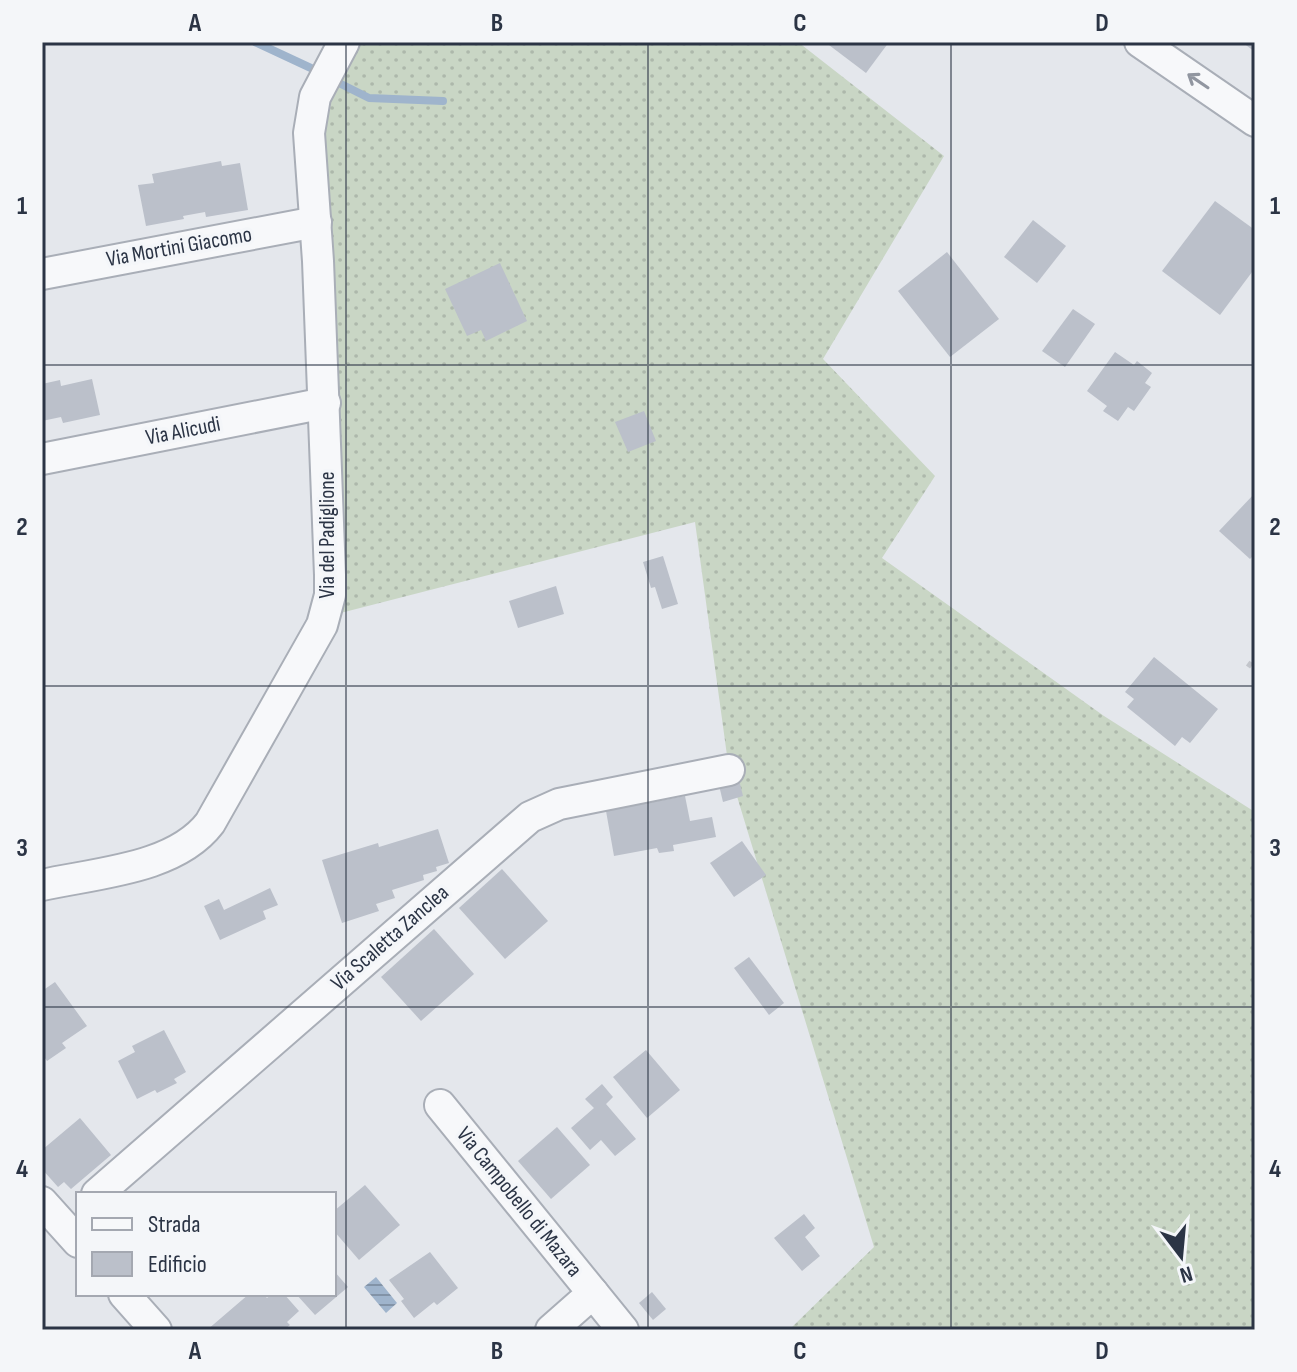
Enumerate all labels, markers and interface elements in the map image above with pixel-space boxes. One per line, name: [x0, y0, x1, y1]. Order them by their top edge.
text: A: [188, 8, 202, 39]
text: B: [491, 8, 503, 39]
text: C: [793, 8, 807, 39]
text: D: [1095, 8, 1109, 39]
one-way arrow: [1187, 73, 1209, 89]
text: 1: [17, 191, 27, 222]
text: 1: [1270, 191, 1280, 222]
street label: Via Mortini Giacomo: [104, 221, 254, 273]
street label: Via Alicudi: [143, 411, 223, 451]
street label: Via del Padiglione: [314, 471, 341, 599]
text: 2: [16, 512, 28, 543]
text: 2: [1269, 512, 1281, 543]
text: 3: [16, 833, 28, 864]
text: 3: [1269, 833, 1281, 864]
street label: Via Scaletta Zanclea: [326, 879, 454, 997]
street label: Via Campobello di Mazara: [450, 1122, 588, 1282]
text: 4: [16, 1154, 28, 1185]
text: 4: [1269, 1154, 1281, 1185]
legend: [76, 1192, 336, 1296]
text: Strada: [148, 1210, 201, 1239]
north arrow: [1141, 1216, 1221, 1296]
text: Edificio: [148, 1250, 207, 1279]
text: N: [1177, 1259, 1195, 1288]
text: A: [188, 1336, 202, 1367]
text: B: [491, 1336, 503, 1367]
text: C: [793, 1336, 807, 1367]
text: D: [1095, 1336, 1109, 1367]

